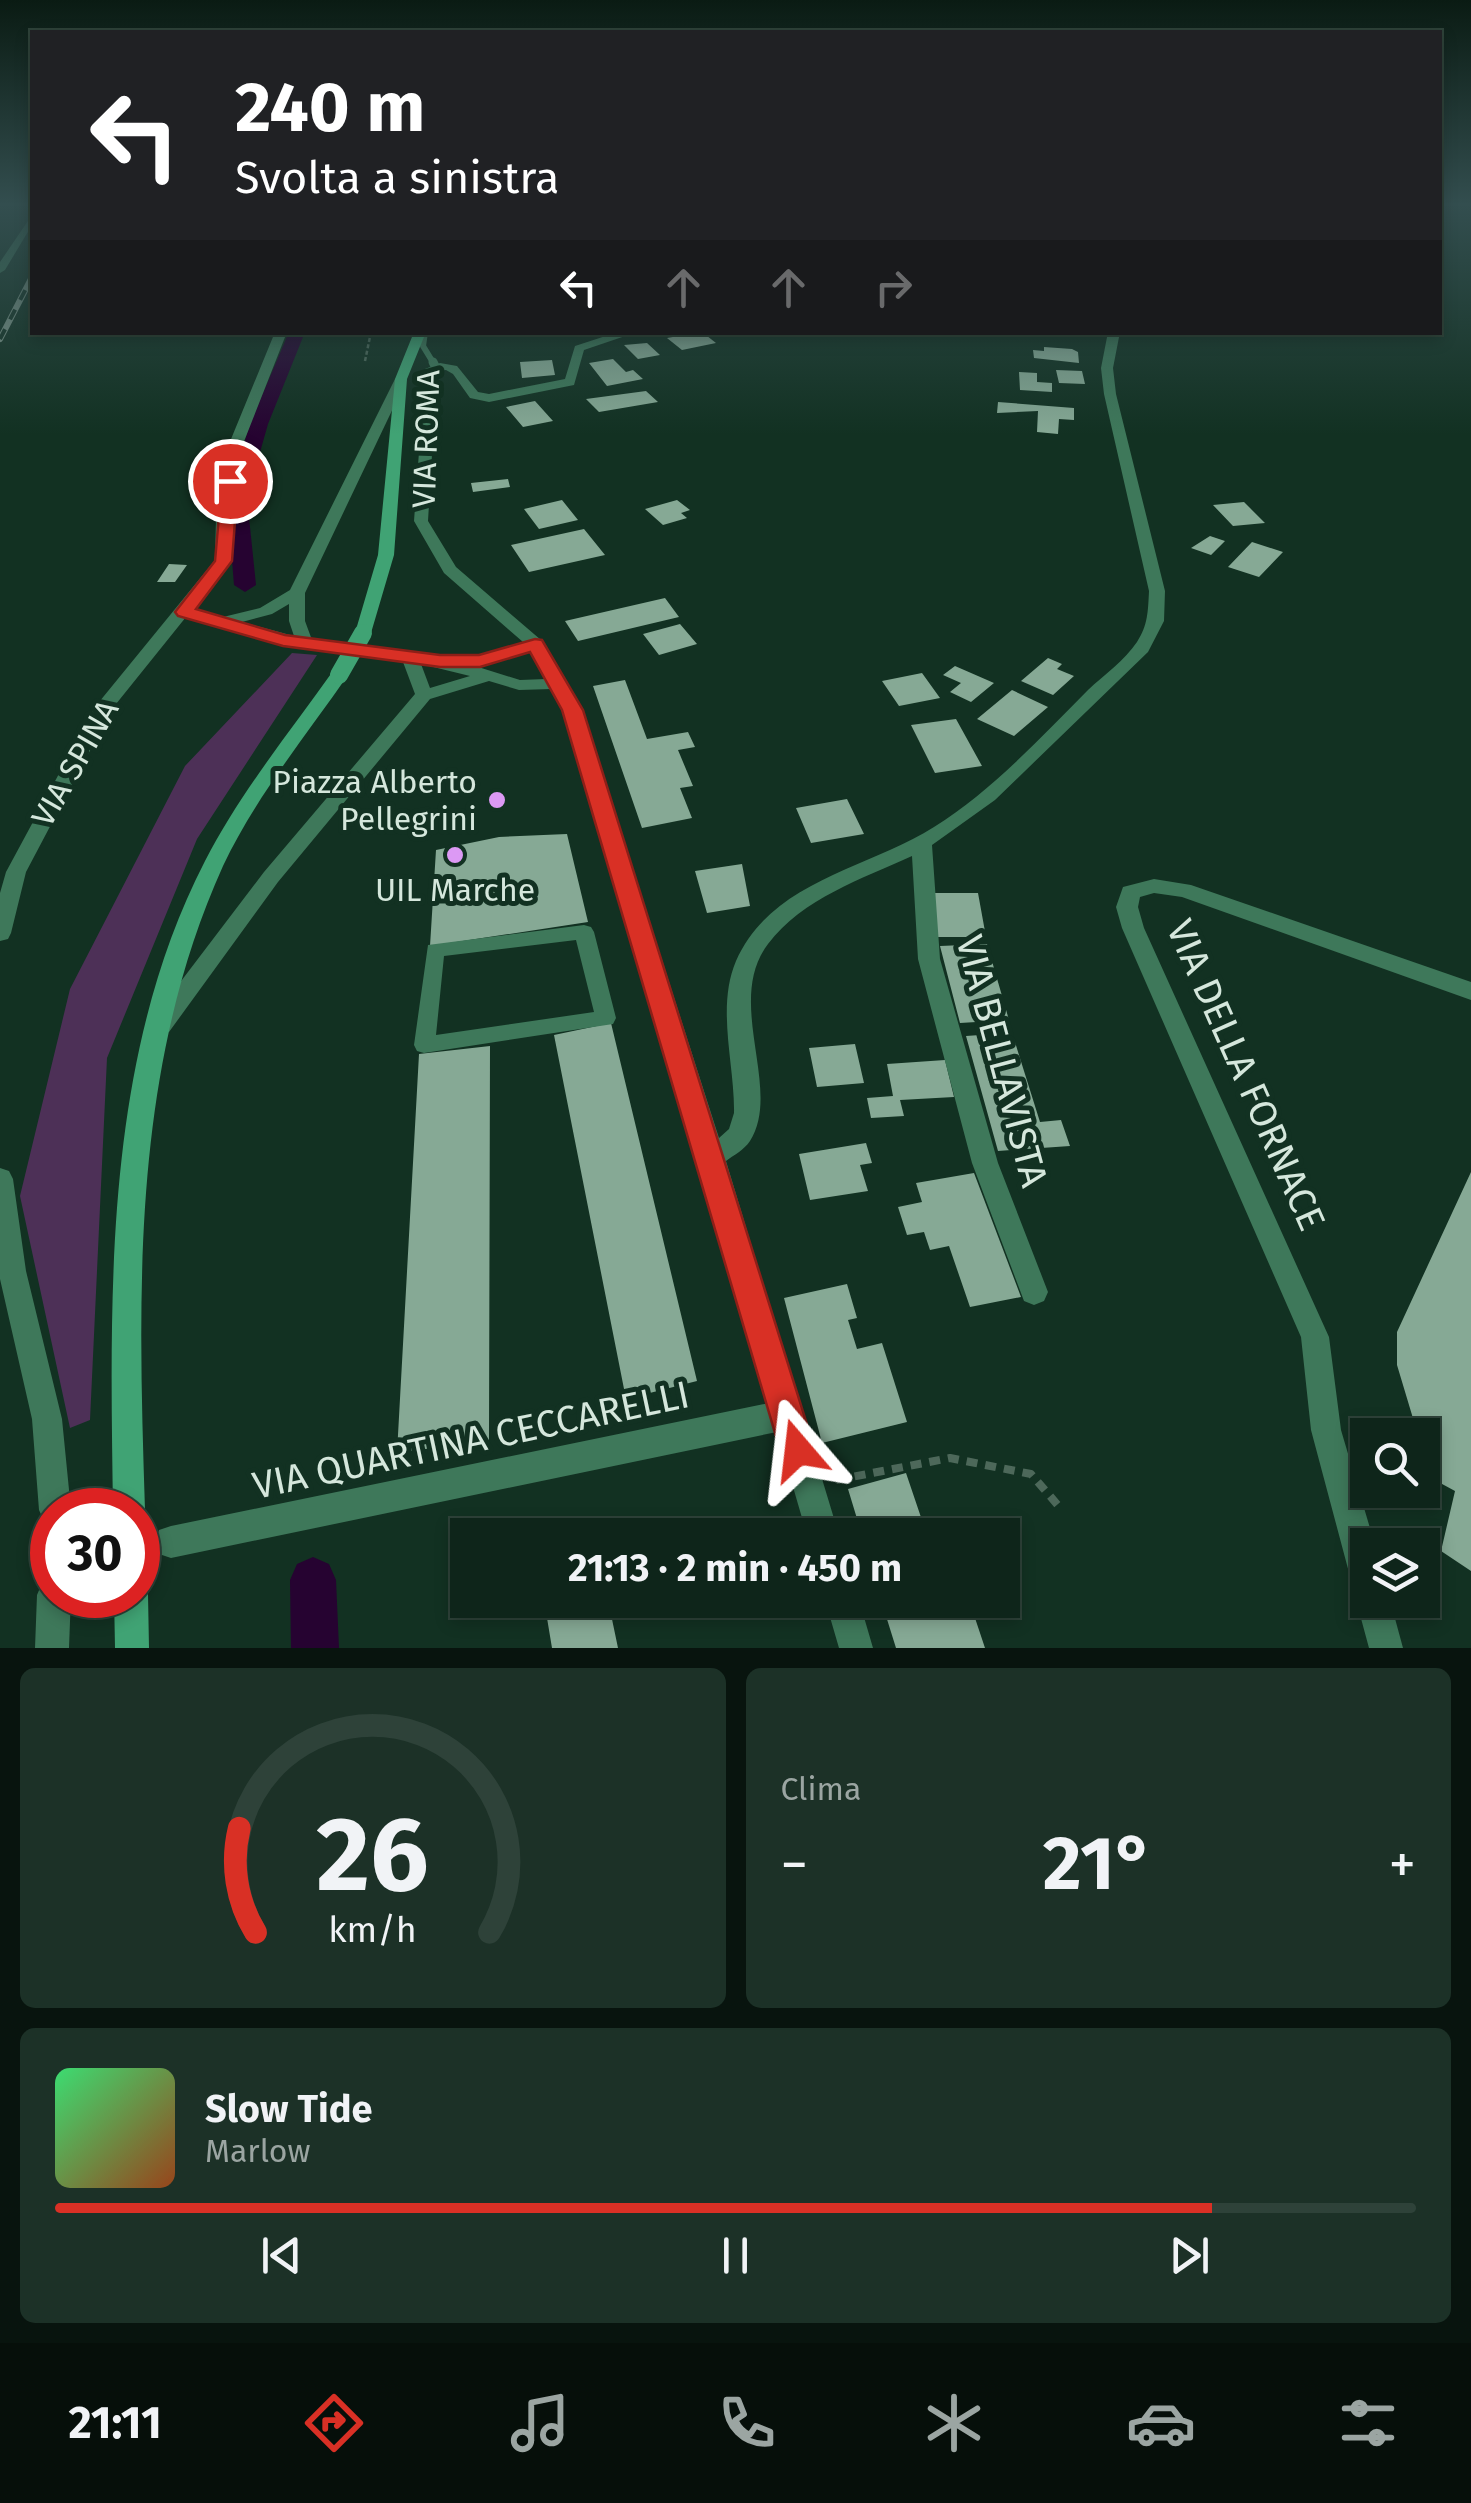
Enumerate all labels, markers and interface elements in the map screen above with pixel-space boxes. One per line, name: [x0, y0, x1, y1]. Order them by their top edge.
text: 240 m: [235, 66, 425, 150]
icon: left: [70, 70, 200, 200]
text: Svolta a sinistra: [235, 151, 560, 205]
icon: left: [551, 260, 606, 315]
icon: ahead: [656, 260, 711, 315]
icon: ahead: [761, 260, 816, 315]
icon: right: [866, 260, 921, 315]
street label: VIA ROMA: [405, 369, 447, 509]
pin: [188, 439, 273, 524]
icon: arrive: [203, 454, 258, 509]
street label: VIA SPINA: [24, 692, 127, 833]
place label: Piazza Alberto Pellegrini: [272, 763, 477, 838]
marker: Piazza Alberto Pellegrini: [486, 789, 508, 811]
marker: UIL Marche: [444, 844, 466, 866]
place label: UIL Marche: [375, 871, 535, 909]
street label: VIA DELLA FORNACE: [1157, 913, 1335, 1237]
street label: VIA BELLAVISTA: [946, 930, 1058, 1192]
street label: VIA QUARTINA CECCARELLI: [249, 1371, 693, 1509]
position arrow: [746, 1398, 850, 1502]
map controls: [1350, 1418, 1440, 1618]
button: search: [1350, 1418, 1440, 1508]
speed limit sign: 30: [30, 1488, 160, 1618]
button: layers: [1350, 1528, 1440, 1618]
text: 21:13 · 2 min · 450 m: [568, 1545, 902, 1591]
text: Clima: [781, 1770, 861, 1808]
text: 26: [317, 1793, 429, 1918]
text: 21°: [1043, 1819, 1154, 1909]
text: −: [781, 1832, 808, 1898]
text: +: [1389, 1832, 1416, 1898]
text: km/h: [329, 1909, 417, 1951]
text: Slow Tide: [205, 2086, 373, 2132]
text: Marlow: [205, 2132, 311, 2170]
icon: previous: [254, 2228, 309, 2283]
icon: pause: [708, 2228, 763, 2283]
icon: next: [1162, 2228, 1217, 2283]
icon: directions: [299, 2388, 369, 2458]
icon: music: [505, 2388, 575, 2458]
icon: phone: [712, 2388, 782, 2458]
icon: climate: [919, 2388, 989, 2458]
icon: car: [1126, 2388, 1196, 2458]
icon: filters: [1333, 2388, 1403, 2458]
text: 21:11: [68, 2396, 162, 2450]

